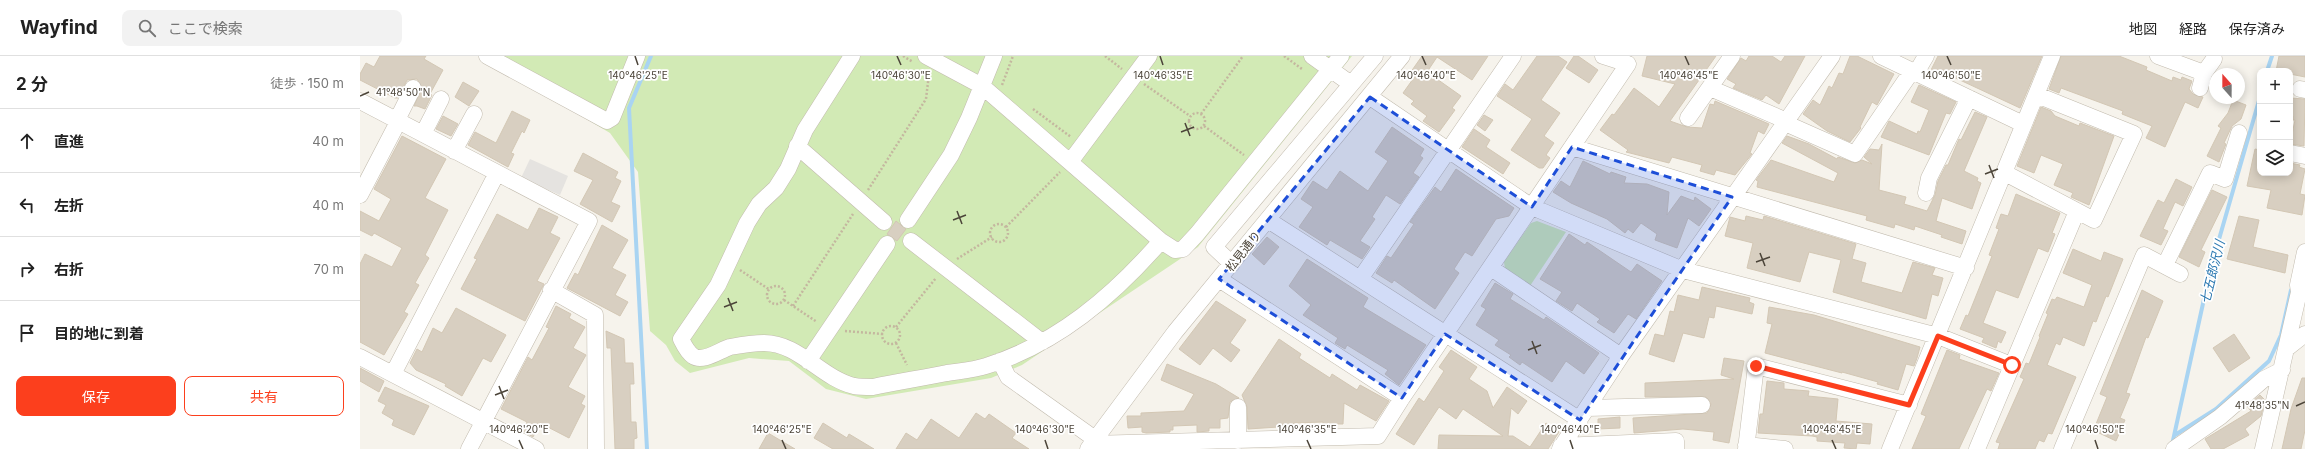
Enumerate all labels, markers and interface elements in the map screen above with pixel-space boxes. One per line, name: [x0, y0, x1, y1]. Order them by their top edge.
search box: [122, 10, 402, 46]
text: Wayfind: [20, 16, 98, 39]
icon: search: [136, 17, 158, 39]
text: ここで検索: [168, 19, 243, 38]
text: 地図: [2129, 20, 2157, 37]
text: 経路: [2179, 20, 2207, 37]
text: 保存済み: [2229, 20, 2285, 37]
north arrow: [2209, 68, 2245, 104]
map controls: [2257, 68, 2293, 176]
button: +: [2257, 68, 2293, 104]
text: 140°46'25"E: [608, 69, 668, 81]
text: 140°46'30"E: [871, 69, 931, 81]
text: 140°46'35"E: [1133, 69, 1193, 81]
text: 140°46'40"E: [1396, 69, 1456, 81]
text: 140°46'45"E: [1659, 69, 1719, 81]
text: 140°46'50"E: [1921, 69, 1981, 81]
text: 2 分: [16, 74, 48, 94]
text: 徒歩 · 150 m: [271, 75, 344, 91]
text: 41°48'50"N: [376, 86, 430, 98]
button: −: [2257, 104, 2293, 140]
icon: ahead: [16, 130, 38, 152]
text: 直進: [54, 132, 84, 151]
text: 40 m: [312, 133, 344, 149]
button: layers: [2257, 140, 2293, 176]
icon: left: [16, 194, 38, 216]
text: 左折: [54, 196, 84, 215]
text: 40 m: [312, 197, 344, 213]
street label: 松見通り: [1222, 228, 1264, 274]
water label: 七五郎沢川: [2196, 237, 2228, 305]
icon: right: [16, 258, 38, 280]
text: 右折: [54, 260, 84, 279]
text: 70 m: [314, 261, 344, 277]
icon: arrive: [16, 322, 38, 344]
text: 目的地に到着: [54, 324, 144, 343]
route start: [2003, 356, 2021, 374]
route end: [1747, 357, 1765, 375]
button: 保存: [16, 376, 176, 416]
button: 共有: [184, 376, 344, 416]
text: 41°48'35"N: [2235, 399, 2289, 411]
text: 140°46'20"E: [489, 423, 549, 435]
text: 140°46'25"E: [752, 423, 812, 435]
text: 140°46'30"E: [1015, 423, 1075, 435]
text: 140°46'35"E: [1277, 423, 1337, 435]
text: 140°46'40"E: [1540, 423, 1600, 435]
text: 140°46'45"E: [1802, 423, 1862, 435]
text: 140°46'50"E: [2065, 423, 2125, 435]

